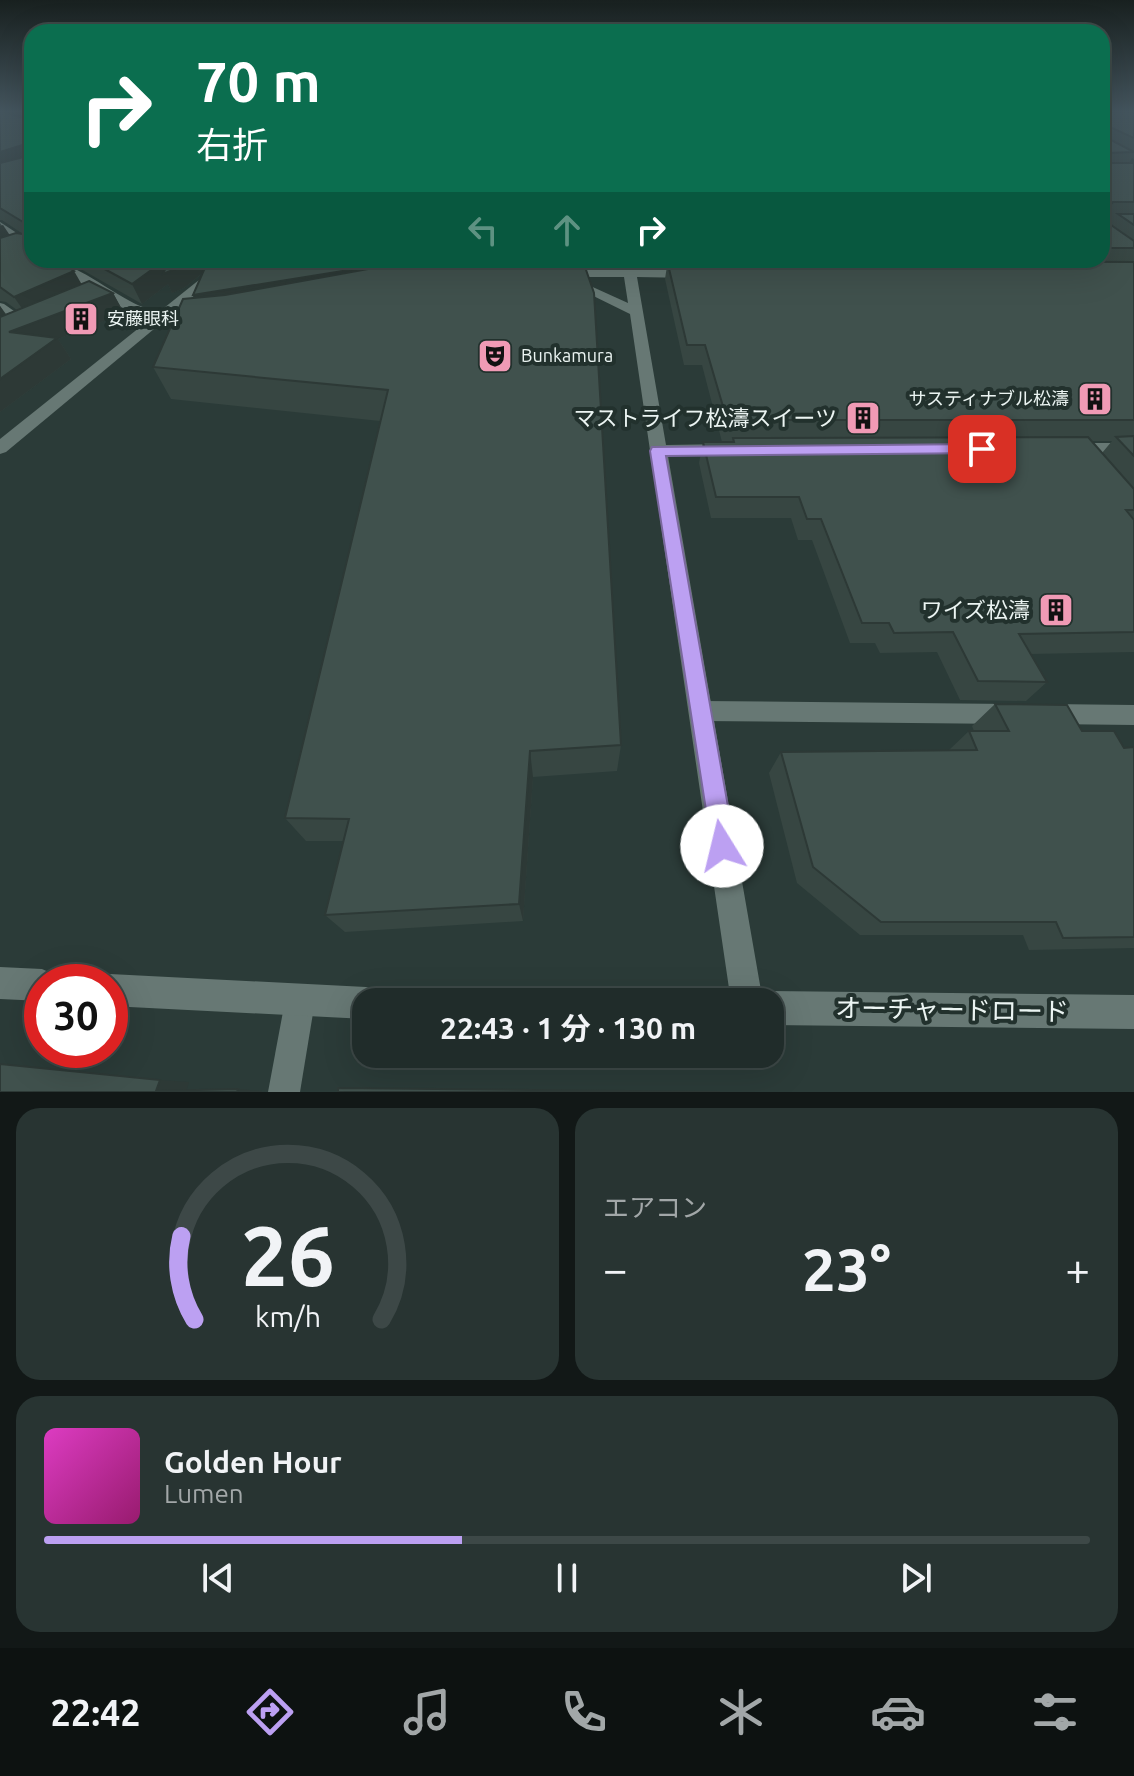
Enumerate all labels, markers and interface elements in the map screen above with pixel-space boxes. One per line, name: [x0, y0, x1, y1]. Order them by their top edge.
text: 70 m: [196, 50, 321, 113]
icon: right: [64, 56, 168, 160]
text: 右折: [196, 124, 268, 165]
icon: left: [461, 208, 505, 252]
icon: ahead: [545, 208, 589, 252]
icon: right: [629, 208, 673, 252]
building icon: 安藤眼科: [62, 300, 100, 338]
place label: 安藤眼科: [107, 308, 179, 328]
theatre icon: Bunkamura: [476, 337, 514, 375]
place label: Bunkamura: [521, 345, 613, 365]
building icon: サスティナブル松濤: [1076, 380, 1114, 418]
place label: サスティナブル松濤: [908, 388, 1069, 408]
building icon: マストライフ松濤スイーツ: [844, 399, 882, 437]
place label: マストライフ松濤スイーツ: [573, 405, 837, 430]
pin: [948, 415, 1016, 483]
icon: arrive: [960, 427, 1004, 471]
building icon: ワイズ松濤: [1037, 591, 1075, 629]
place label: ワイズ松濤: [921, 597, 1030, 622]
position arrow: [680, 804, 764, 888]
speed limit sign: 30: [24, 964, 128, 1068]
street label: オーチャードロード: [835, 993, 1069, 1026]
text: 22:43 · 1 分 · 130 m: [440, 1011, 696, 1045]
text: エアコン: [603, 1193, 707, 1222]
text: 26: [241, 1208, 334, 1302]
text: 23°: [802, 1235, 891, 1302]
text: −: [603, 1244, 628, 1293]
text: +: [1065, 1244, 1090, 1293]
text: km/h: [255, 1300, 321, 1332]
text: Golden Hour: [164, 1445, 342, 1479]
text: Lumen: [164, 1479, 244, 1508]
icon: previous: [196, 1556, 240, 1600]
icon: pause: [545, 1556, 589, 1600]
icon: next: [894, 1556, 938, 1600]
icon: directions: [242, 1684, 298, 1740]
icon: music: [399, 1684, 455, 1740]
icon: phone: [556, 1684, 612, 1740]
icon: climate: [713, 1684, 769, 1740]
icon: car: [870, 1684, 926, 1740]
icon: filters: [1027, 1684, 1083, 1740]
text: 22:42: [51, 1692, 141, 1733]

